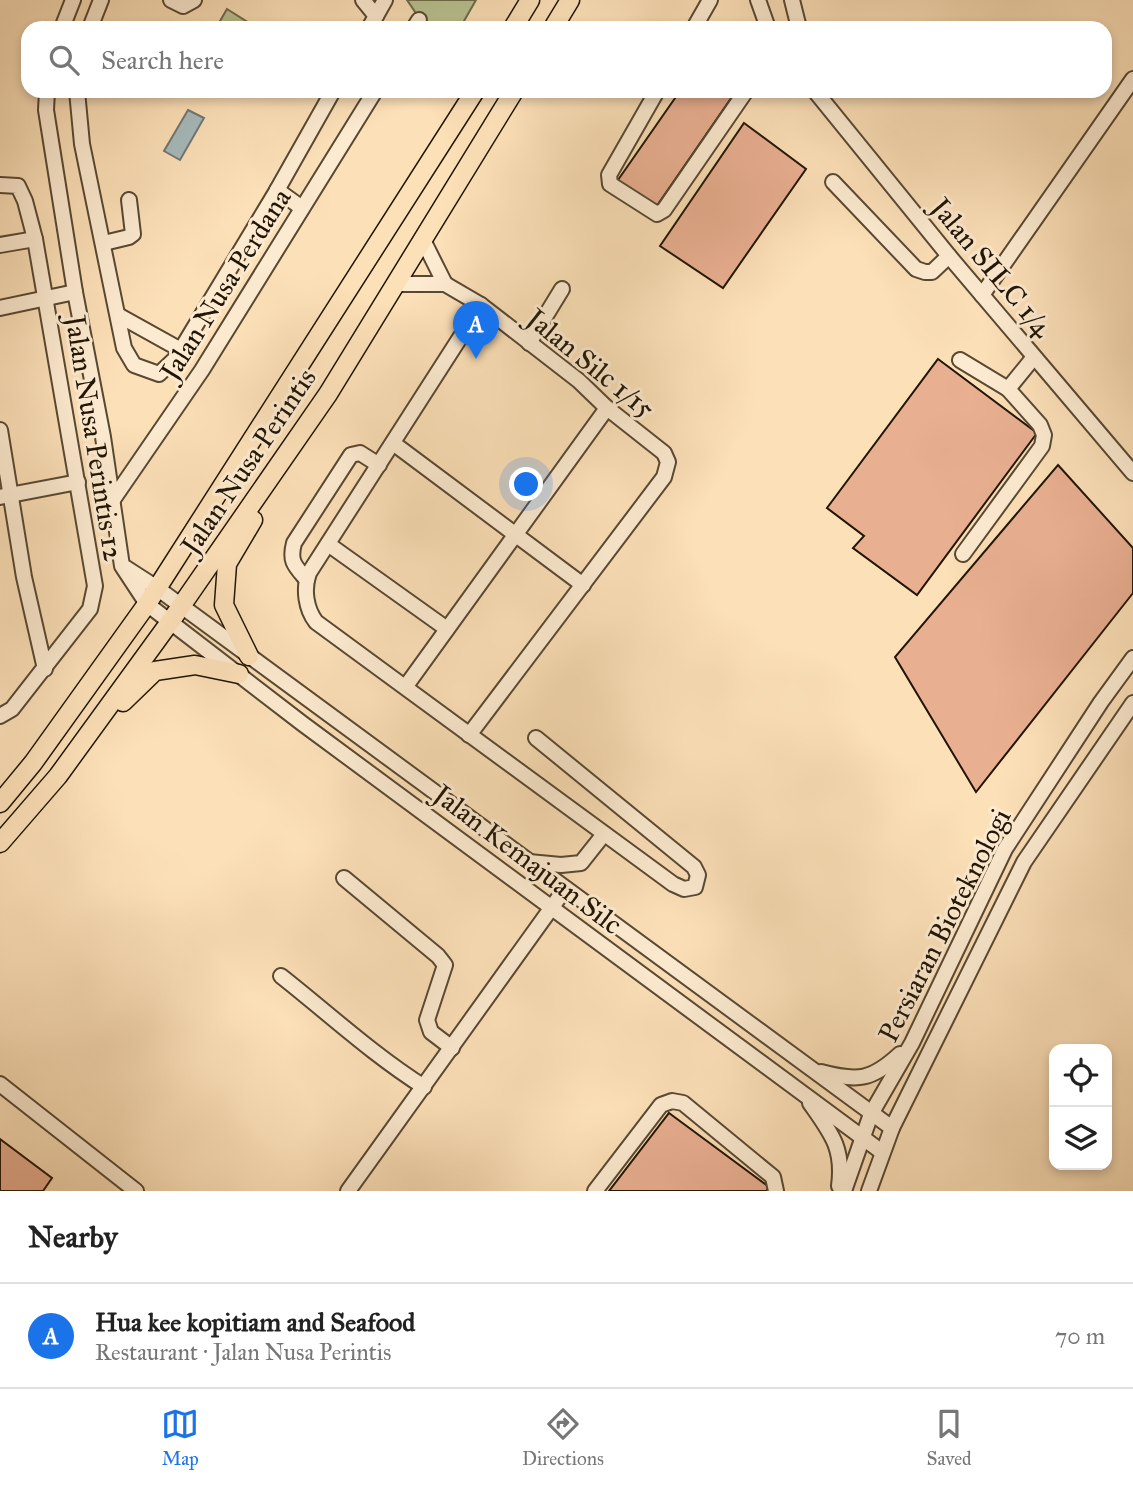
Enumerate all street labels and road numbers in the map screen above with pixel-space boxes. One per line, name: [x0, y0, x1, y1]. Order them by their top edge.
street label: Jalan Nusa Perdana: [151, 182, 299, 389]
street label: Jalan SILC 1/4: [921, 188, 1061, 345]
street label: Jalan Silc 1/15: [517, 299, 662, 426]
street label: Jalan Nusa Perintis 12: [57, 310, 131, 564]
street label: Jalan Nusa Perintis: [171, 361, 324, 564]
street label: Jalan Kemajuan Silc: [424, 775, 629, 942]
street label: Persiaran Bioteknologi: [870, 802, 1019, 1048]

